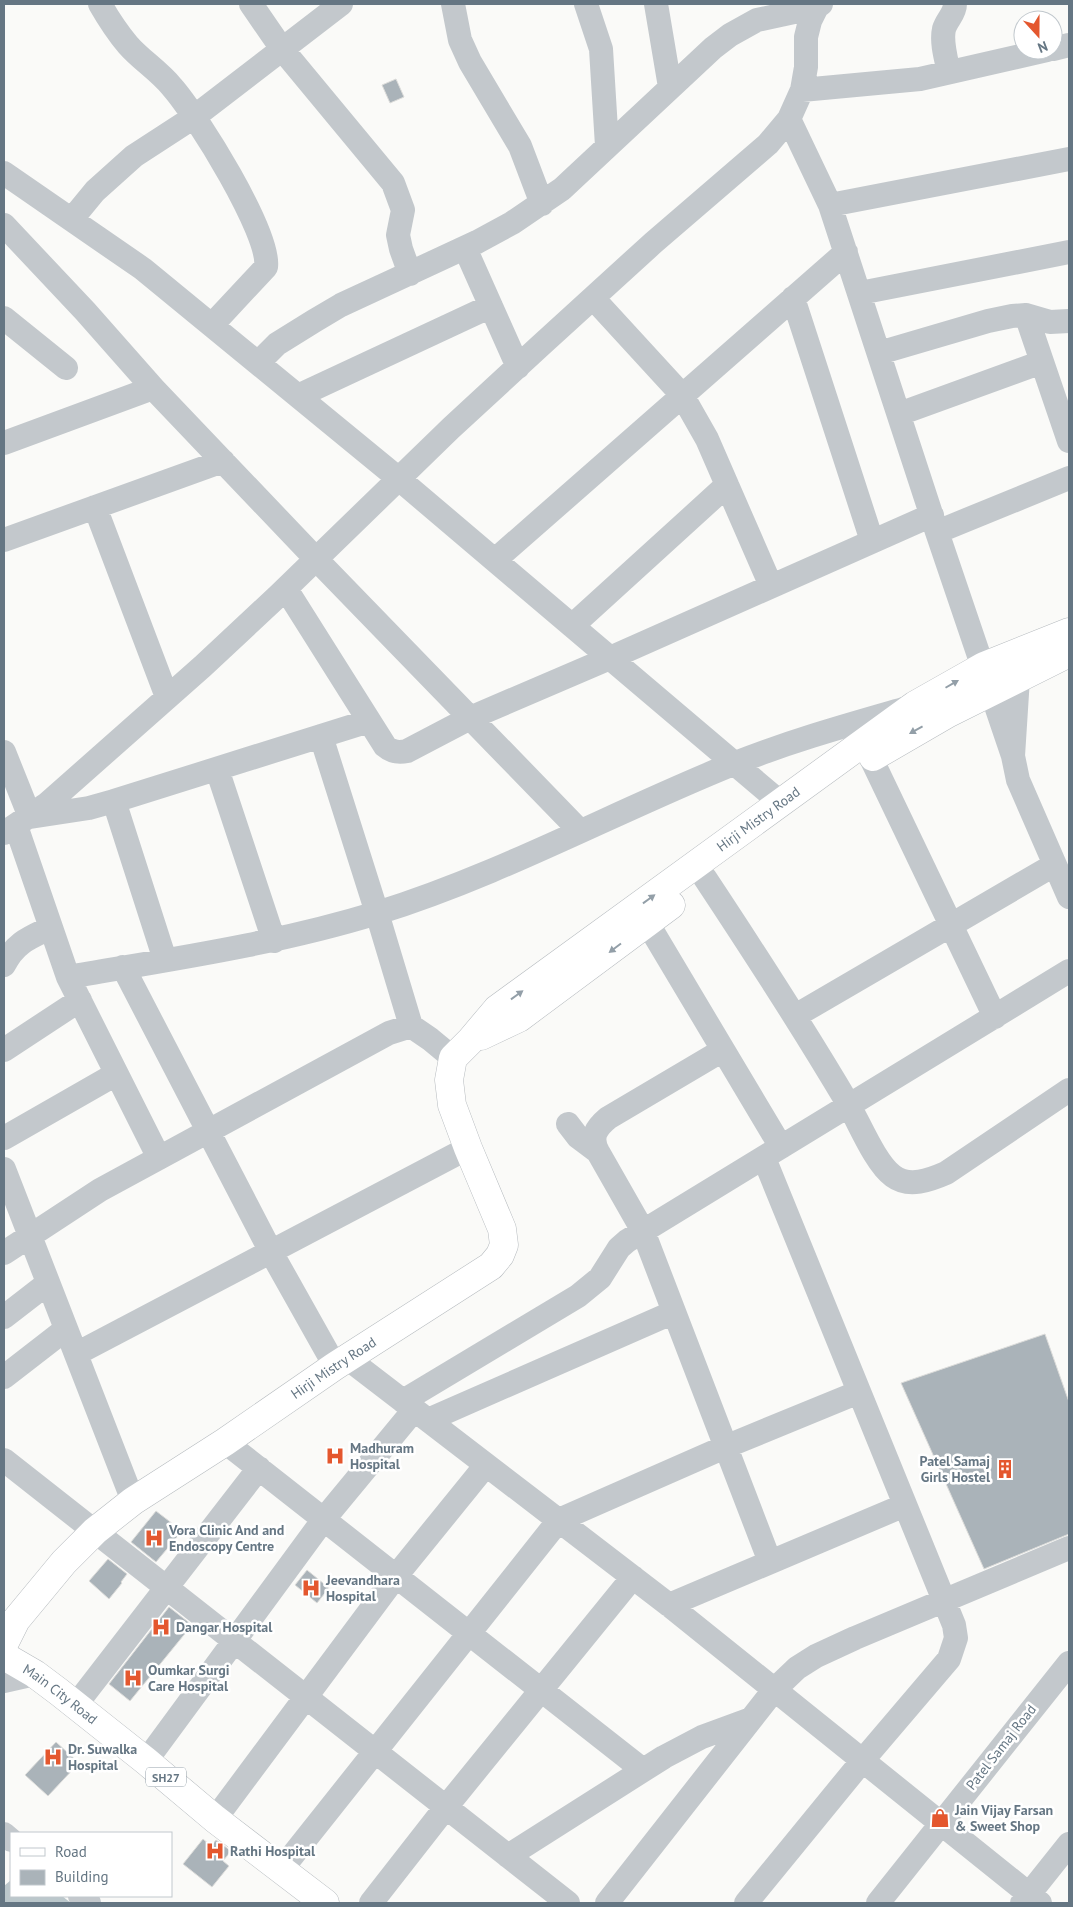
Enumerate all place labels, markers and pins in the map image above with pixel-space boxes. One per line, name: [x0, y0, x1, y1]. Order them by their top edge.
place label: Madhuram Hospital: [350, 1439, 414, 1473]
hospital icon: Madhuram Hospital: [324, 1445, 346, 1467]
place label: Patel Samaj Girls Hostel: [920, 1452, 991, 1486]
building icon: Patel Samaj Girls Hostel: [994, 1458, 1016, 1480]
place label: Vora Clinic And and Endoscopy Centre: [168, 1521, 284, 1555]
hospital icon: Vora Clinic And and Endoscopy Centre: [143, 1527, 165, 1549]
place label: Jeevandhara Hospital: [325, 1571, 400, 1605]
hospital icon: Jeevandhara Hospital: [300, 1577, 322, 1599]
hospital icon: Dangar Hospital: [150, 1616, 172, 1638]
place label: Dangar Hospital: [176, 1618, 273, 1636]
place label: Oumkar Surgi Care Hospital: [148, 1661, 230, 1695]
hospital icon: Oumkar Surgi Care Hospital: [122, 1667, 144, 1689]
place label: Dr. Suwalka Hospital: [68, 1740, 137, 1774]
hospital icon: Dr. Suwalka Hospital: [42, 1746, 64, 1768]
place label: Jain Vijay Farsan & Sweet Shop: [954, 1801, 1053, 1835]
shop icon: Jain Vijay Farsan & Sweet Shop: [929, 1807, 951, 1829]
hospital icon: Rathi Hospital: [204, 1840, 226, 1862]
place label: Rathi Hospital: [230, 1842, 316, 1860]

